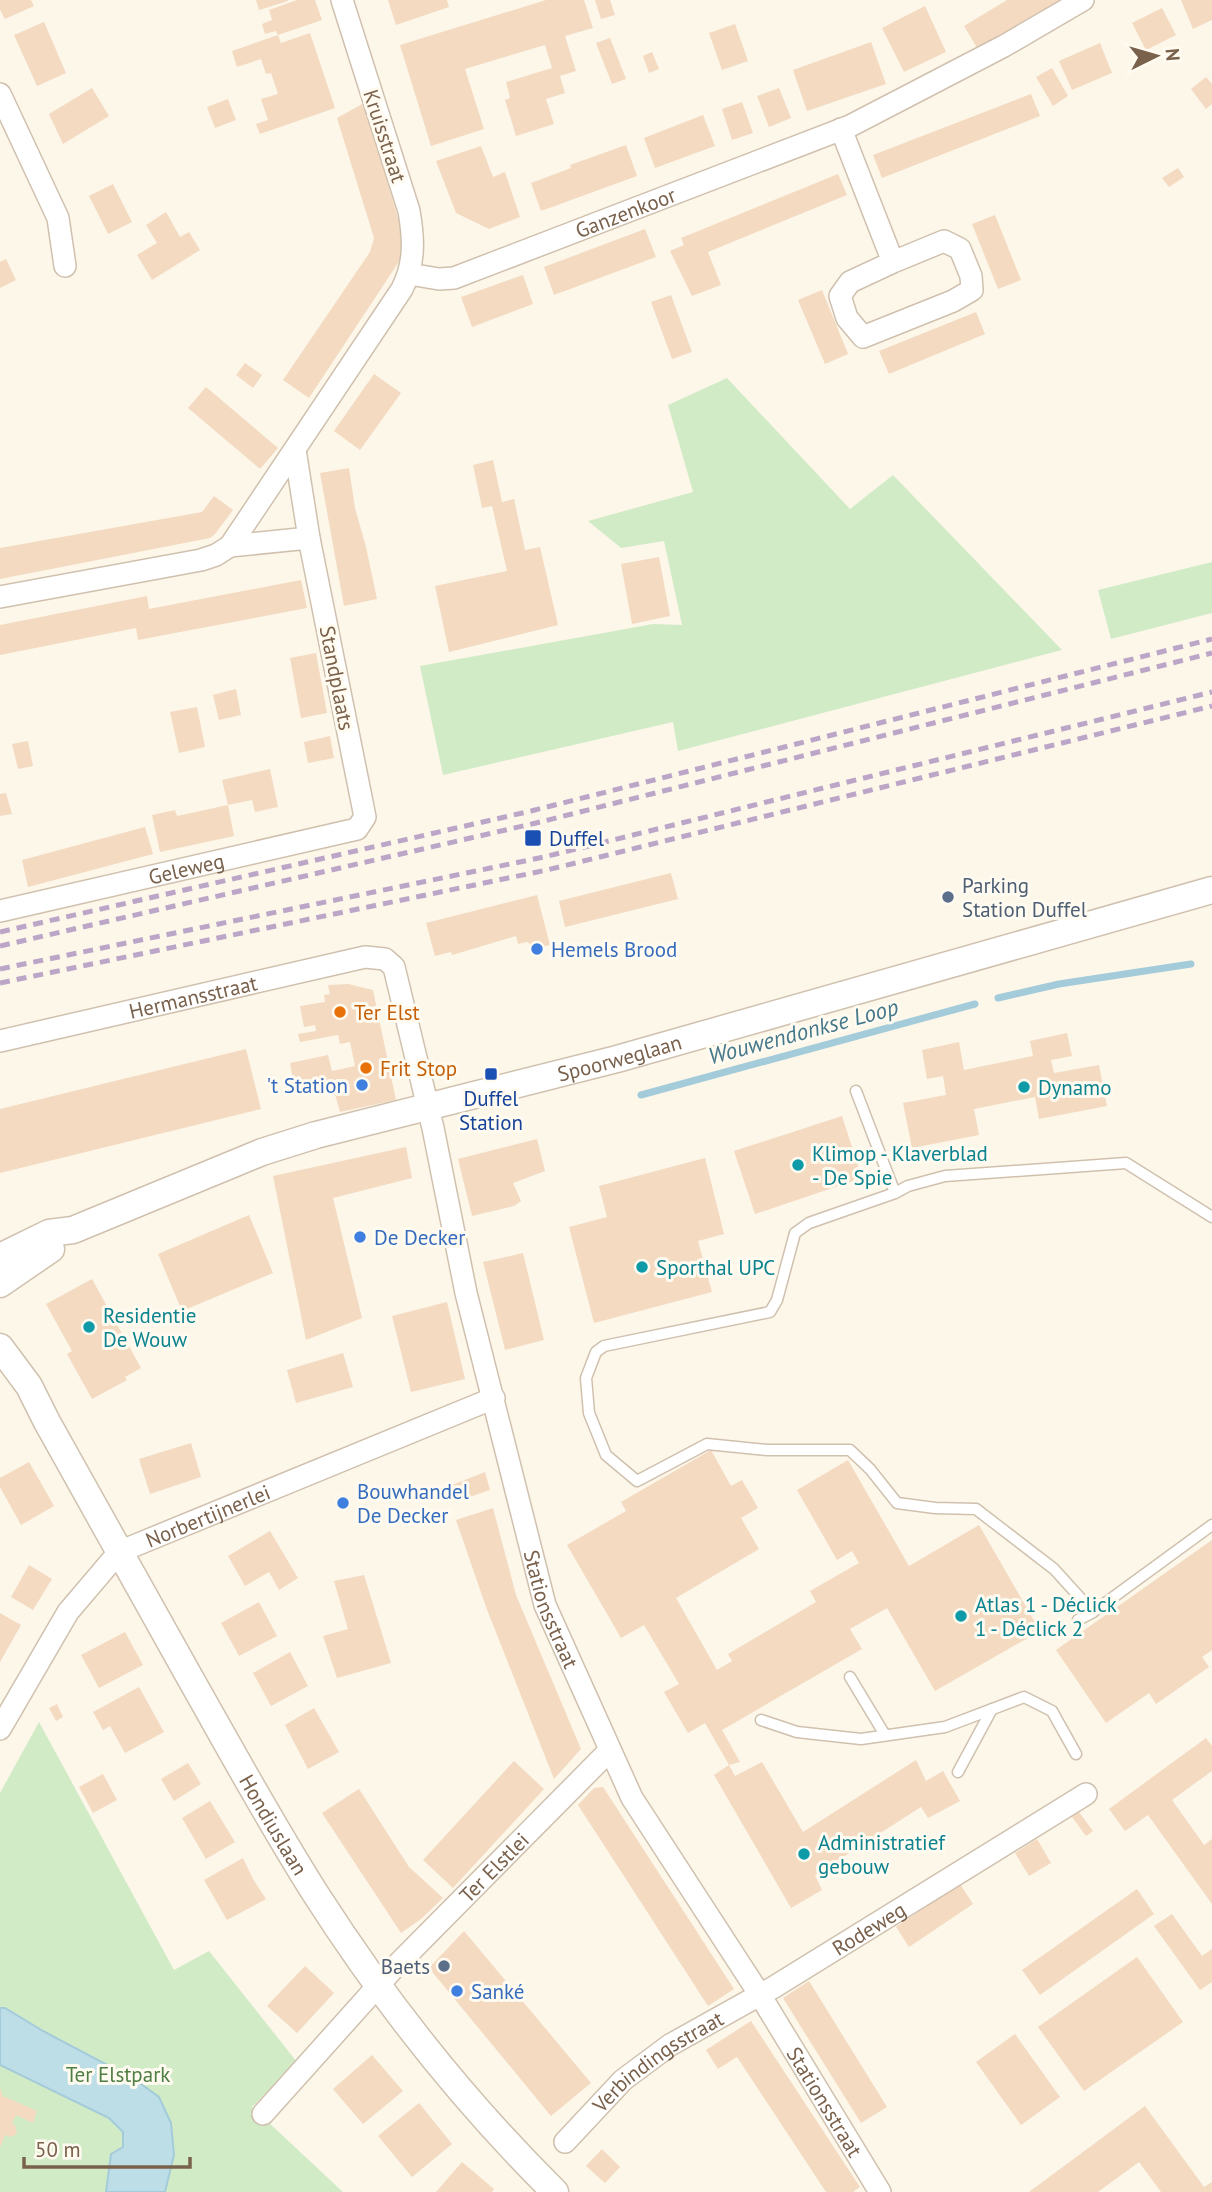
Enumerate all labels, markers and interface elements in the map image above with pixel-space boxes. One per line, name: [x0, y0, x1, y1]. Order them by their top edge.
north arrow: [1121, 21, 1191, 91]
text: N: [1160, 47, 1185, 62]
street label: Kruisstraat: [357, 86, 413, 186]
street label: Ganzenkoor: [571, 181, 679, 244]
street label: Standplaats: [314, 624, 360, 732]
place label: Duffel: [549, 825, 604, 852]
marker: Duffel: [523, 828, 543, 848]
street label: Geleweg: [146, 846, 227, 890]
place label: Parking Station Duffel: [962, 872, 1087, 923]
marker: Parking Station Duffel: [940, 889, 956, 905]
place label: Hemels Brood: [551, 936, 677, 963]
marker: Hemels Brood: [529, 941, 545, 957]
street label: Hermansstraat: [126, 969, 260, 1024]
water label: Wouwendonkse Loop: [705, 992, 902, 1070]
place label: Ter Elst: [354, 999, 420, 1026]
marker: Ter Elst: [332, 1004, 348, 1020]
street label: Spoorweglaan: [554, 1028, 685, 1087]
place label: Frit Stop: [380, 1055, 457, 1082]
marker: Frit Stop: [358, 1060, 374, 1076]
marker: Duffel Station: [483, 1066, 499, 1082]
place label: 't Station: [267, 1072, 348, 1099]
place label: Dynamo: [1038, 1074, 1111, 1101]
marker: 't Station: [354, 1077, 370, 1093]
marker: Dynamo: [1016, 1079, 1032, 1095]
place label: Duffel Station: [459, 1085, 523, 1136]
place label: Klimop - Klaverblad - De Spie: [812, 1140, 988, 1191]
marker: Klimop - Klaverblad - De Spie: [790, 1157, 806, 1173]
place label: De Decker: [374, 1224, 465, 1251]
marker: De Decker: [352, 1229, 368, 1245]
place label: Sporthal UPC: [656, 1254, 775, 1281]
marker: Sporthal UPC: [634, 1259, 650, 1275]
place label: Residentie De Wouw: [103, 1302, 197, 1353]
marker: Residentie De Wouw: [81, 1319, 97, 1335]
street label: Norbertijnerlei: [141, 1478, 274, 1553]
place label: Bouwhandel De Decker: [357, 1478, 469, 1529]
marker: Bouwhandel De Decker: [335, 1495, 351, 1511]
street label: Stationsstraat: [518, 1547, 585, 1672]
place label: Atlas 1 - Déclick 1 - Déclick 2: [975, 1591, 1117, 1642]
marker: Atlas 1 - Déclick 1 - Déclick 2: [953, 1608, 969, 1624]
street label: Hondiuslaan: [234, 1769, 314, 1880]
street label: Ter Elstlei: [453, 1826, 534, 1908]
place label: Administratief gebouw: [818, 1829, 946, 1880]
marker: Administratief gebouw: [796, 1846, 812, 1862]
street label: Rodeweg: [827, 1895, 910, 1961]
place label: Baets: [381, 1953, 430, 1980]
marker: Baets: [436, 1958, 452, 1974]
place label: Sanké: [471, 1978, 525, 2005]
marker: Sanké: [449, 1983, 465, 1999]
street label: Verbindingsstraat: [586, 2005, 728, 2119]
street label: Stationsstraat: [781, 2042, 869, 2162]
park label: Ter Elstpark: [66, 2061, 170, 2088]
scale bar: [24, 2126, 191, 2170]
text: 50 m: [35, 2136, 81, 2163]

